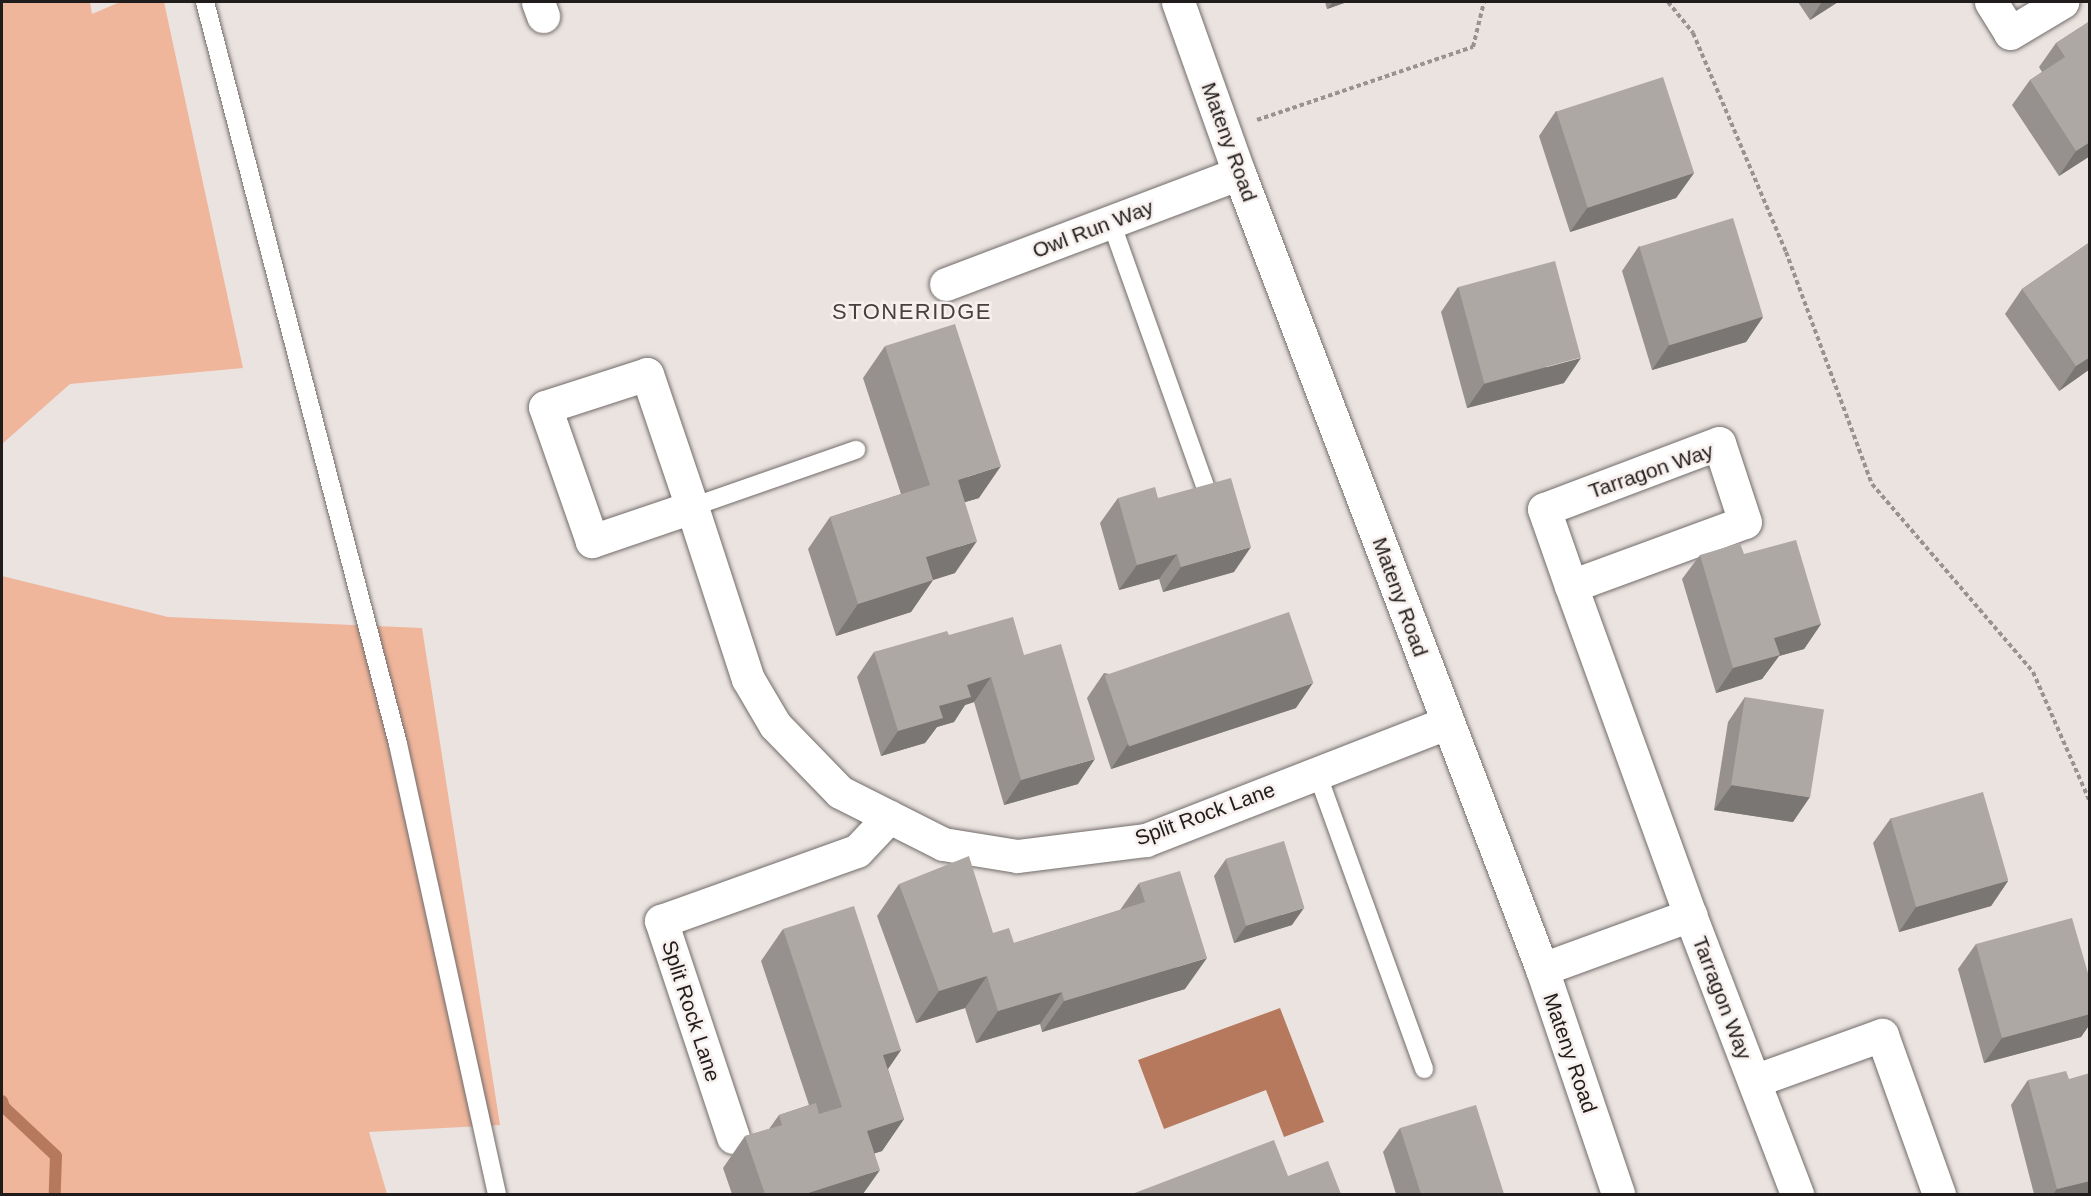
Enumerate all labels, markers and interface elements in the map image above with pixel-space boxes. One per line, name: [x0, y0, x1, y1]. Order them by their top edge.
street label: Mateny Road: [1196, 79, 1262, 205]
street label: Owl Run Way: [1029, 194, 1157, 264]
district label: STONERIDGE: [832, 299, 992, 325]
street label: Tarragon Way: [1585, 438, 1717, 504]
street label: Mateny Road: [1367, 534, 1433, 660]
street label: Split Rock Lane: [1132, 777, 1278, 851]
street label: Tarragon Way: [1687, 933, 1757, 1063]
street label: Split Rock Lane: [656, 937, 726, 1085]
street label: Mateny Road: [1538, 990, 1602, 1116]

